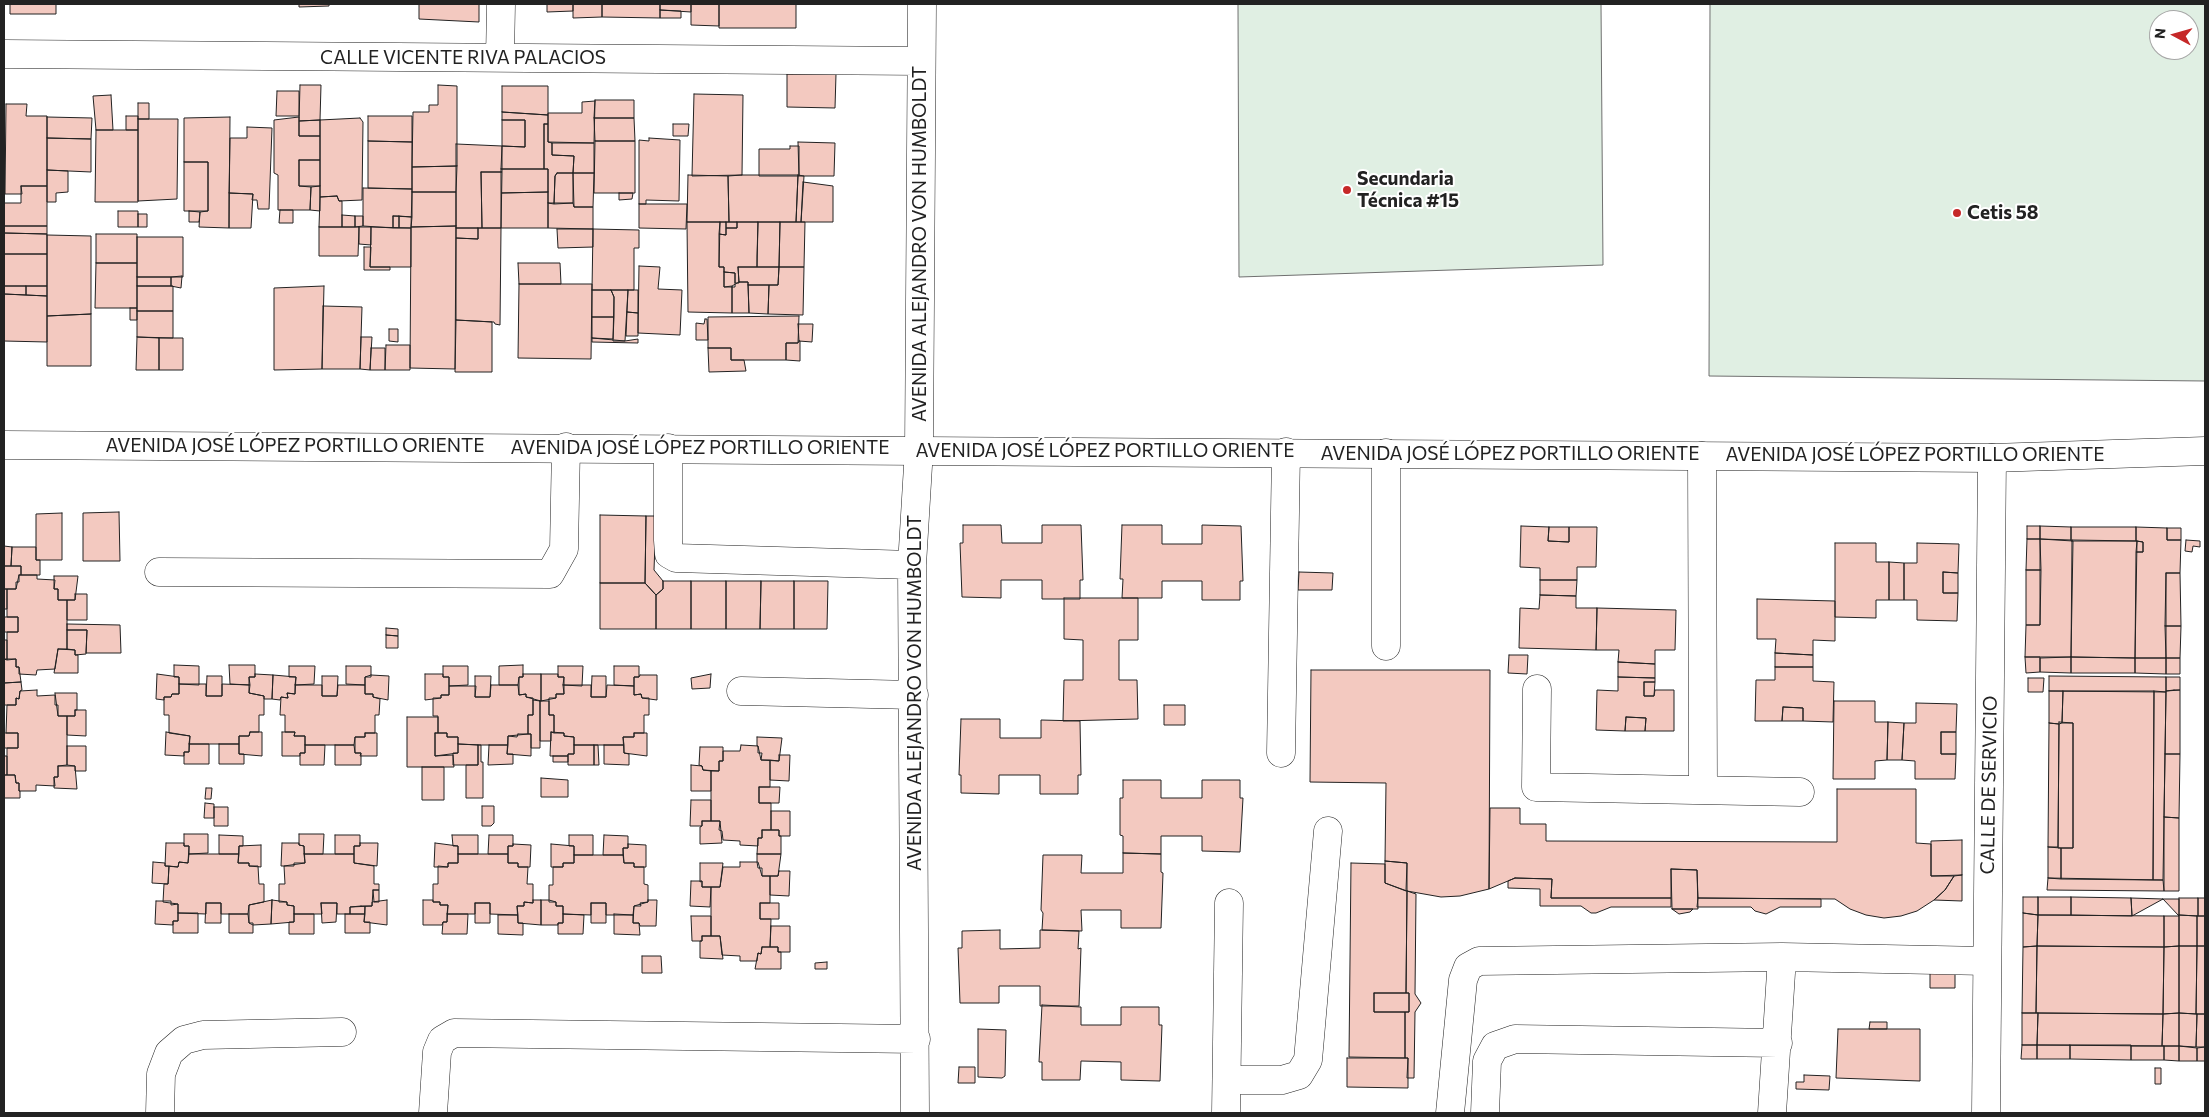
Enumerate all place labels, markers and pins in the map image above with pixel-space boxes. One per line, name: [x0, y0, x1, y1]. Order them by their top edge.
place label: Secundaria Técnica #15: [1357, 168, 1459, 212]
marker: Secundaria Técnica #15: [1341, 184, 1353, 196]
place label: Cetis 58: [1967, 202, 2039, 224]
marker: Cetis 58: [1951, 207, 1963, 219]

